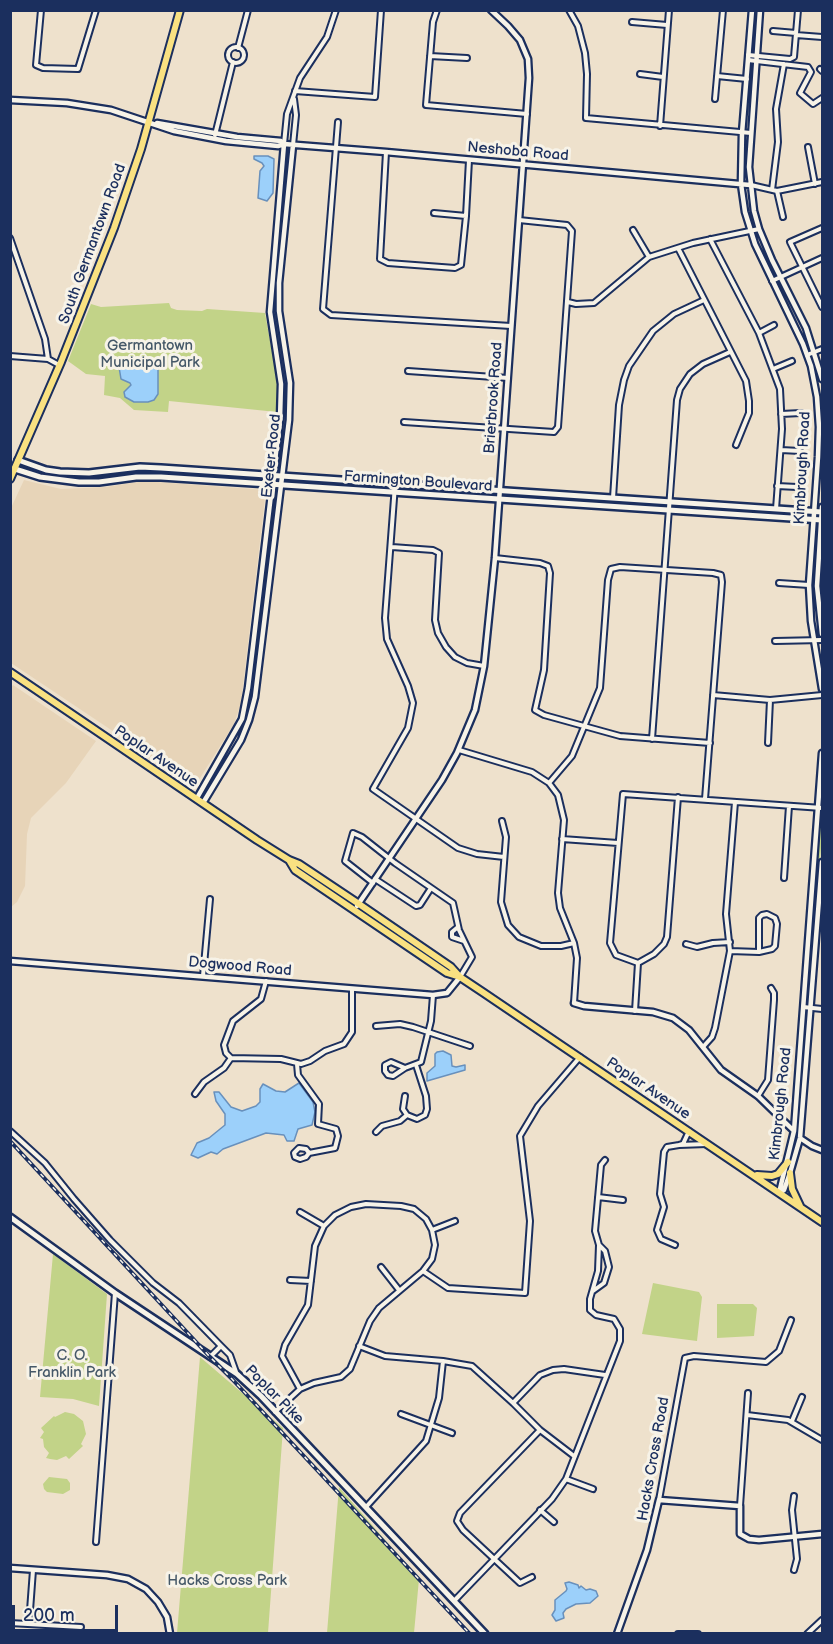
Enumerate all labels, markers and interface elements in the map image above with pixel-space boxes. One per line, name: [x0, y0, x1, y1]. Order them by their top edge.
street label: Neshoba Road: [467, 139, 569, 165]
street label: South Germantown Road: [56, 161, 130, 327]
park label: Germantown Municipal Park: [100, 337, 200, 372]
street label: Brierbrook Road: [481, 342, 507, 454]
street label: Kimbrough Road: [791, 411, 815, 525]
street label: Exeter Road: [259, 413, 285, 499]
street label: Farmington Boulevard: [343, 468, 493, 496]
street label: Poplar Avenue: [111, 722, 201, 792]
street label: Dogwood Road: [188, 954, 292, 980]
street label: Kimbrough Road: [766, 1047, 796, 1161]
street label: Poplar Avenue: [603, 1054, 693, 1124]
park label: C. O. Franklin Park: [28, 1347, 116, 1382]
street label: Poplar Pike: [241, 1362, 307, 1428]
street label: Hacks Cross Road: [634, 1396, 674, 1522]
park label: Hacks Cross Park: [167, 1572, 287, 1590]
scale bar: [15, 1593, 122, 1631]
text: 200 m: [23, 1605, 75, 1626]

